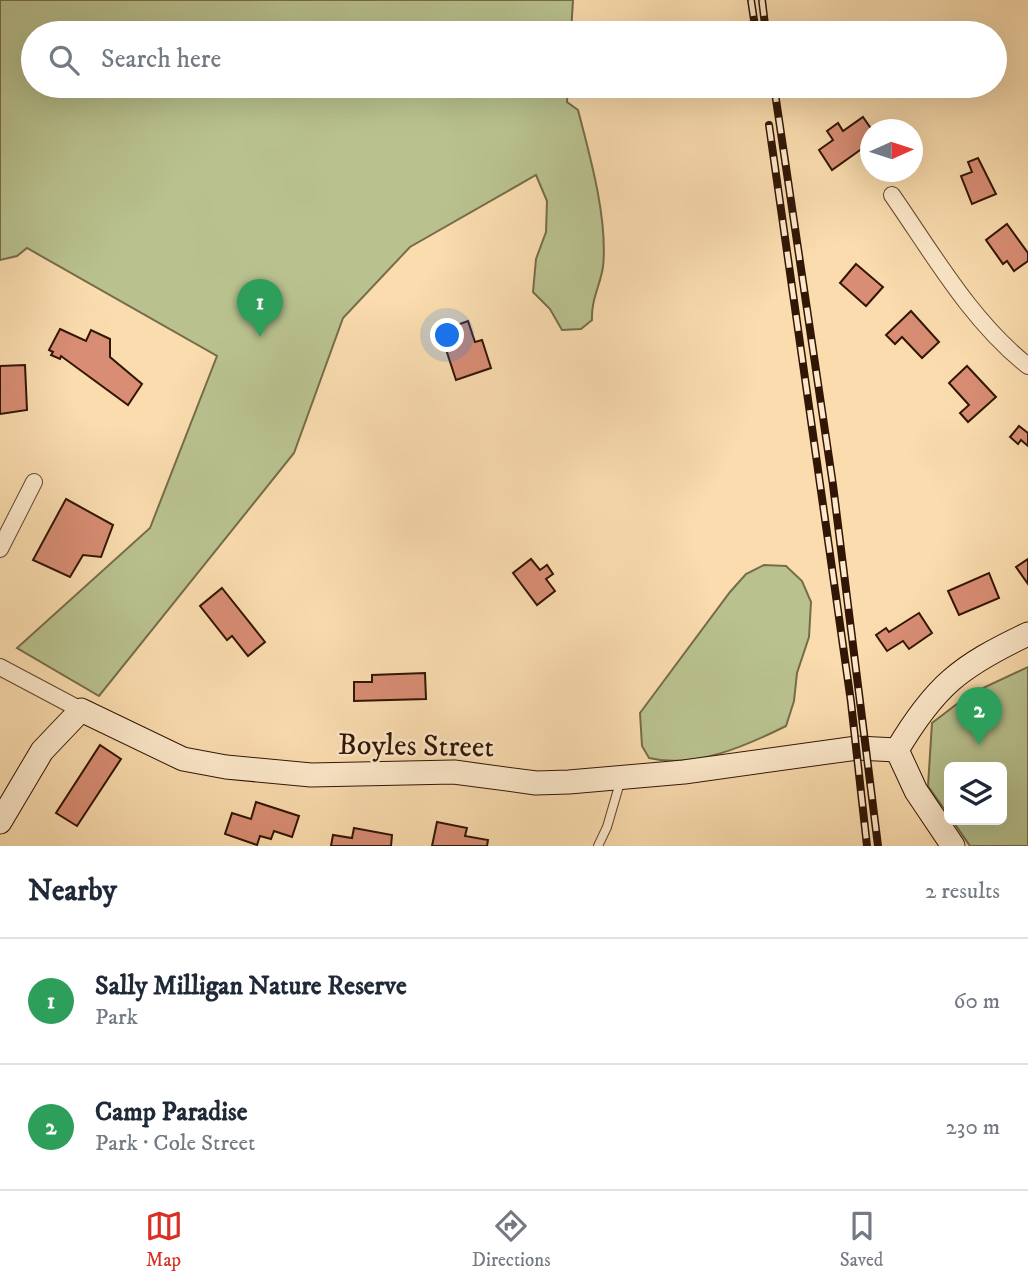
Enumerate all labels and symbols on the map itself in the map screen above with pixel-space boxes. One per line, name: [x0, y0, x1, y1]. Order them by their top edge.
north arrow: [860, 119, 923, 182]
pin: 1: [237, 279, 283, 337]
your location: [430, 318, 464, 352]
pin: 2: [956, 687, 1002, 745]
street label: Boyles Street: [338, 727, 494, 766]

